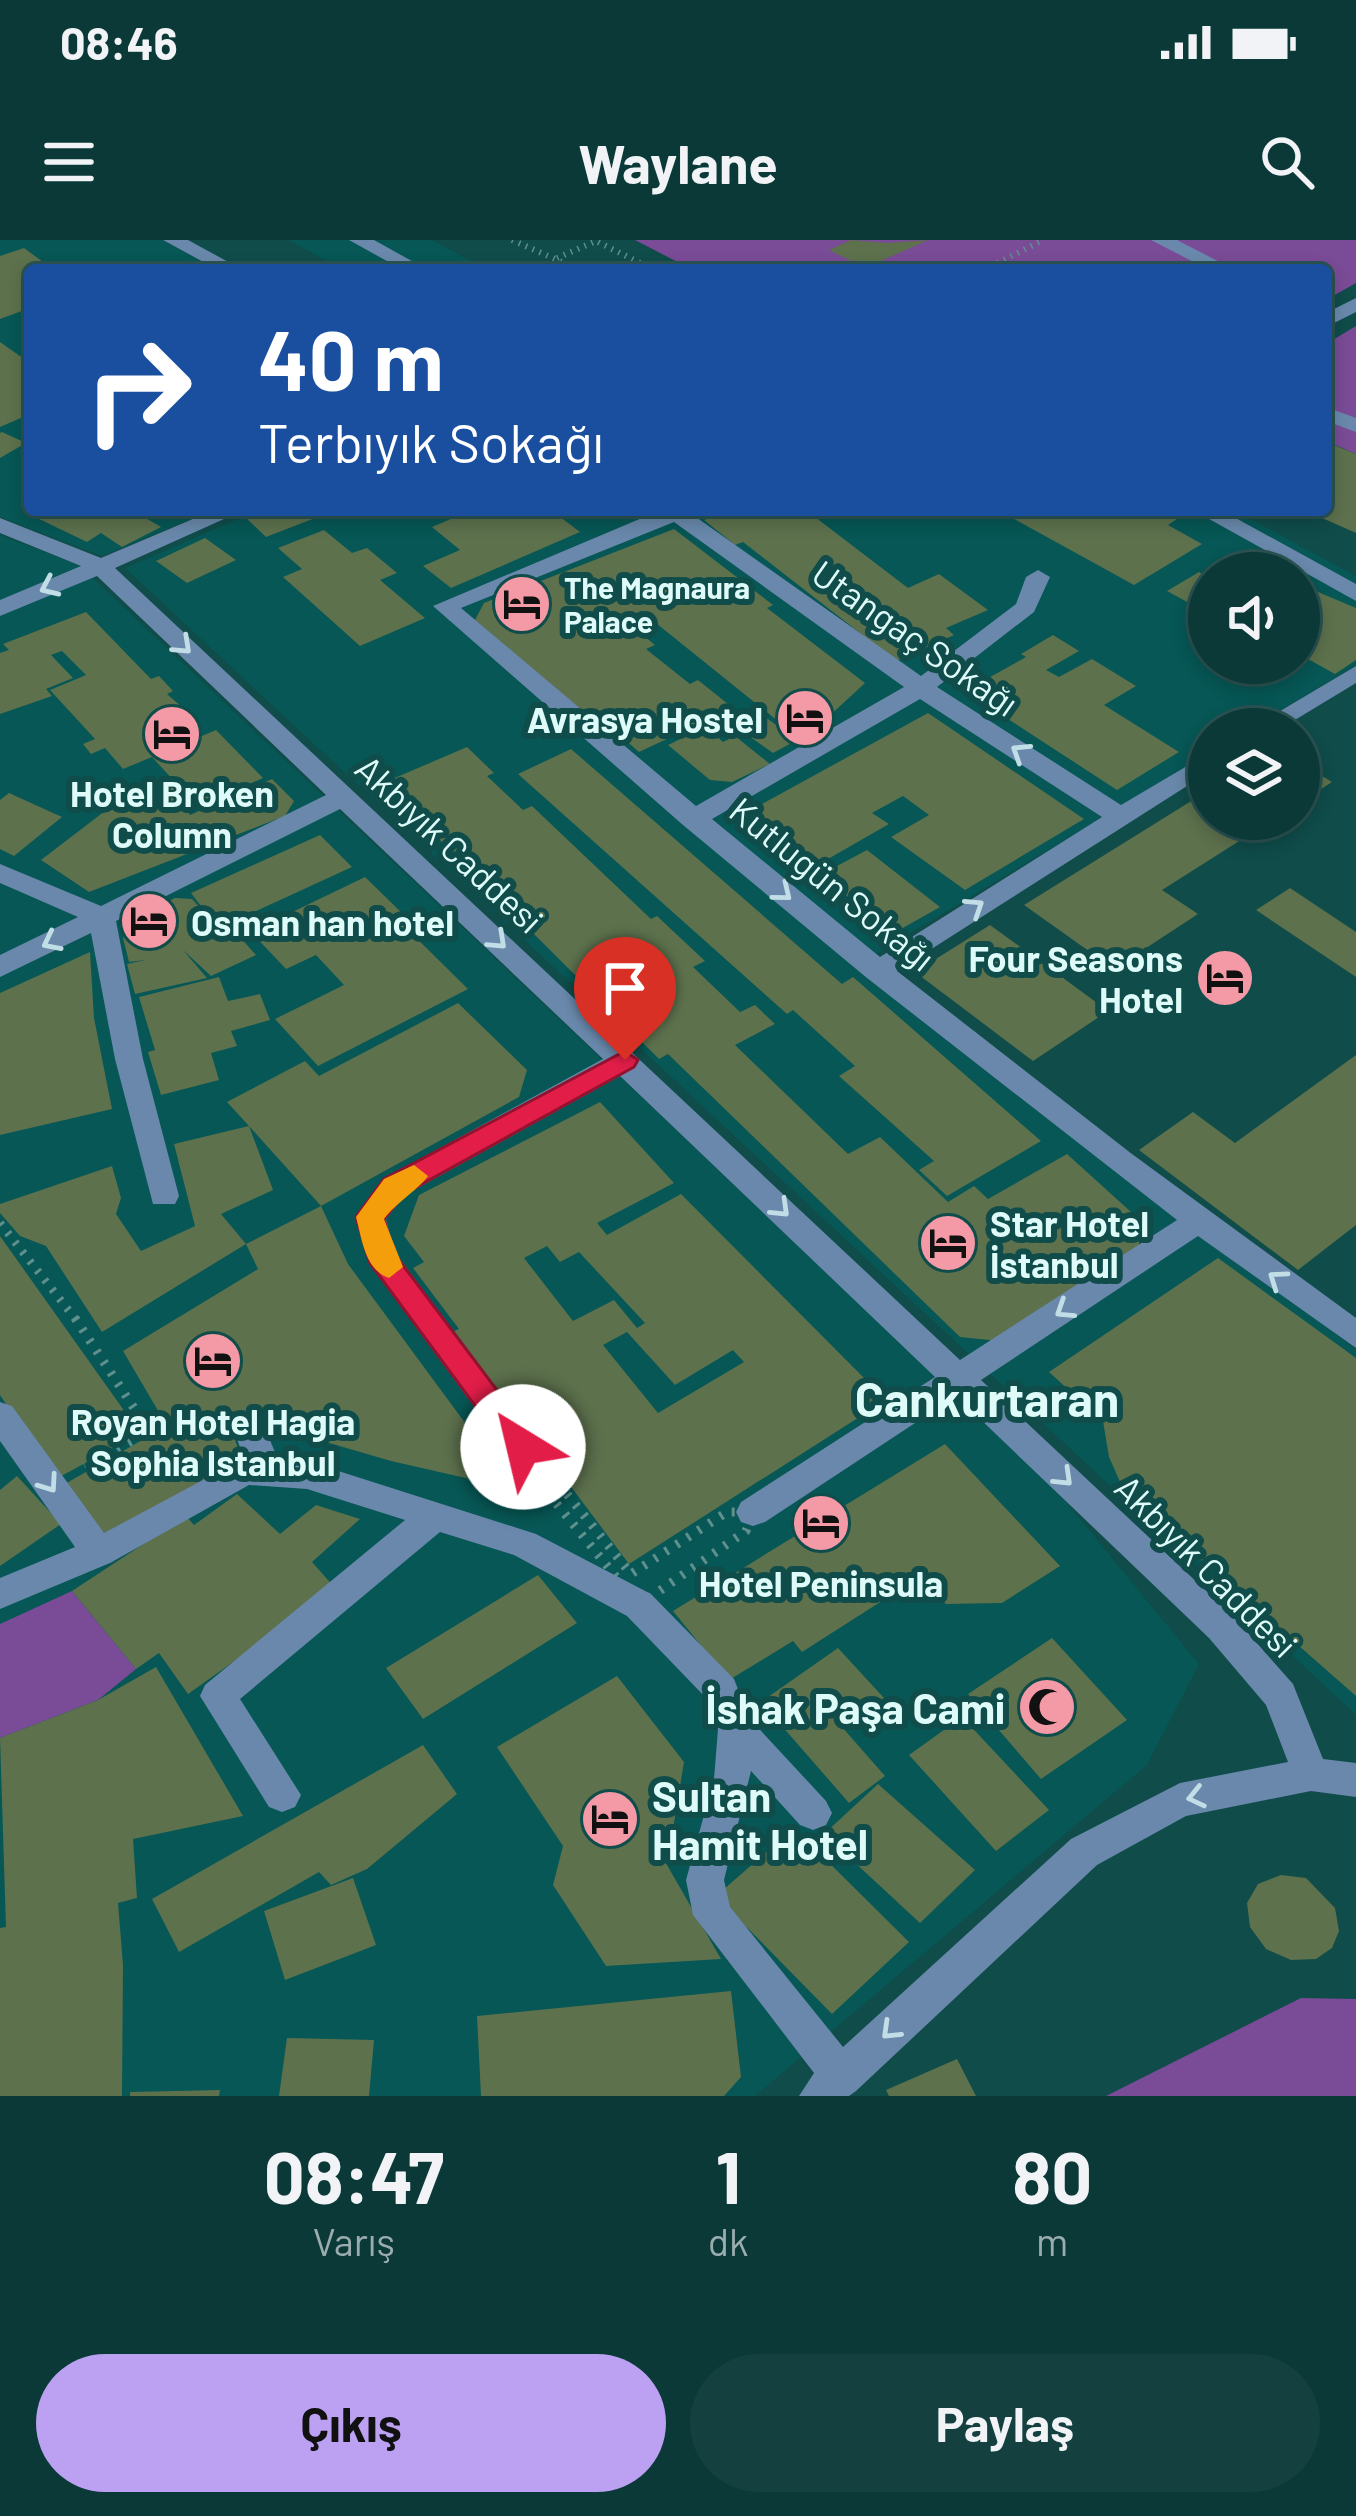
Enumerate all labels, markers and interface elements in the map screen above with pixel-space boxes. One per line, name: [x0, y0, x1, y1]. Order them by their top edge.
text: 08:46: [60, 15, 178, 69]
icon: menu: [36, 129, 102, 195]
icon: search: [1254, 129, 1320, 195]
text: Waylane: [578, 130, 778, 195]
text: 40 m: [258, 307, 444, 408]
icon: right: [60, 312, 216, 468]
text: Terbıyık Sokağı: [258, 409, 604, 474]
street label: Utangaç Sokağı: [805, 550, 1027, 724]
map controls: [1188, 552, 1320, 840]
button: sound: [1188, 552, 1320, 684]
place label: The Magnaura Palace: [564, 569, 750, 639]
one-way arrow: [40, 573, 61, 597]
hotel icon: The Magnaura Palace: [491, 573, 553, 635]
one-way arrow: [169, 631, 191, 653]
hotel icon: Avrasya Hostel: [774, 687, 836, 749]
place label: Avrasya Hostel: [527, 697, 763, 740]
hotel icon: Hotel Broken Column: [141, 703, 203, 765]
button: layers: [1188, 708, 1320, 840]
one-way arrow: [1011, 744, 1033, 766]
street label: Akbıyık Caddesi: [348, 746, 552, 940]
place label: Hotel Broken Column: [70, 771, 274, 855]
street label: Kutlugün Sokağı: [722, 787, 944, 979]
one-way arrow: [769, 879, 791, 901]
hotel icon: Osman han hotel: [118, 890, 180, 952]
one-way arrow: [962, 899, 984, 921]
place label: Osman han hotel: [191, 900, 454, 943]
one-way arrow: [484, 927, 506, 949]
one-way arrow: [42, 928, 63, 952]
place label: Four Seasons Hotel: [968, 936, 1183, 1020]
pin: [574, 937, 676, 1060]
hotel icon: Four Seasons Hotel: [1194, 947, 1256, 1009]
icon: arrive: [592, 955, 658, 1021]
one-way arrow: [768, 1195, 789, 1217]
place label: Star Hotel İstanbul: [990, 1201, 1149, 1285]
hotel icon: Star Hotel İstanbul: [917, 1212, 979, 1274]
one-way arrow: [1268, 1271, 1290, 1293]
one-way arrow: [1056, 1296, 1078, 1318]
hotel icon: Royan Hotel Hagia Sophia Istanbul: [182, 1330, 244, 1392]
district label: Cankurtaran: [855, 1369, 1119, 1427]
position arrow: [460, 1384, 586, 1510]
place label: Royan Hotel Hagia Sophia Istanbul: [71, 1399, 355, 1483]
one-way arrow: [1050, 1463, 1072, 1485]
street label: Akbıyık Caddesi: [1107, 1465, 1307, 1665]
one-way arrow: [35, 1470, 57, 1492]
hotel icon: Hotel Peninsula: [790, 1492, 852, 1554]
place label: Hotel Peninsula: [699, 1561, 943, 1604]
mosque icon: İshak Paşa Cami: [1016, 1676, 1078, 1738]
place label: İshak Paşa Cami: [706, 1682, 1005, 1732]
place label: Sultan Hamit Hotel: [652, 1770, 868, 1868]
one-way arrow: [1187, 1784, 1207, 1809]
hotel icon: Sultan Hamit Hotel: [579, 1788, 641, 1850]
one-way arrow: [882, 2017, 904, 2039]
text: 08:47: [264, 2132, 444, 2218]
text: 1: [715, 2132, 741, 2218]
text: 80: [1012, 2132, 1092, 2218]
text: Varış: [313, 2217, 395, 2264]
text: dk: [708, 2217, 749, 2264]
text: m: [1036, 2217, 1068, 2264]
button: Çıkış: [36, 2354, 666, 2492]
button: Paylaş: [690, 2354, 1320, 2492]

